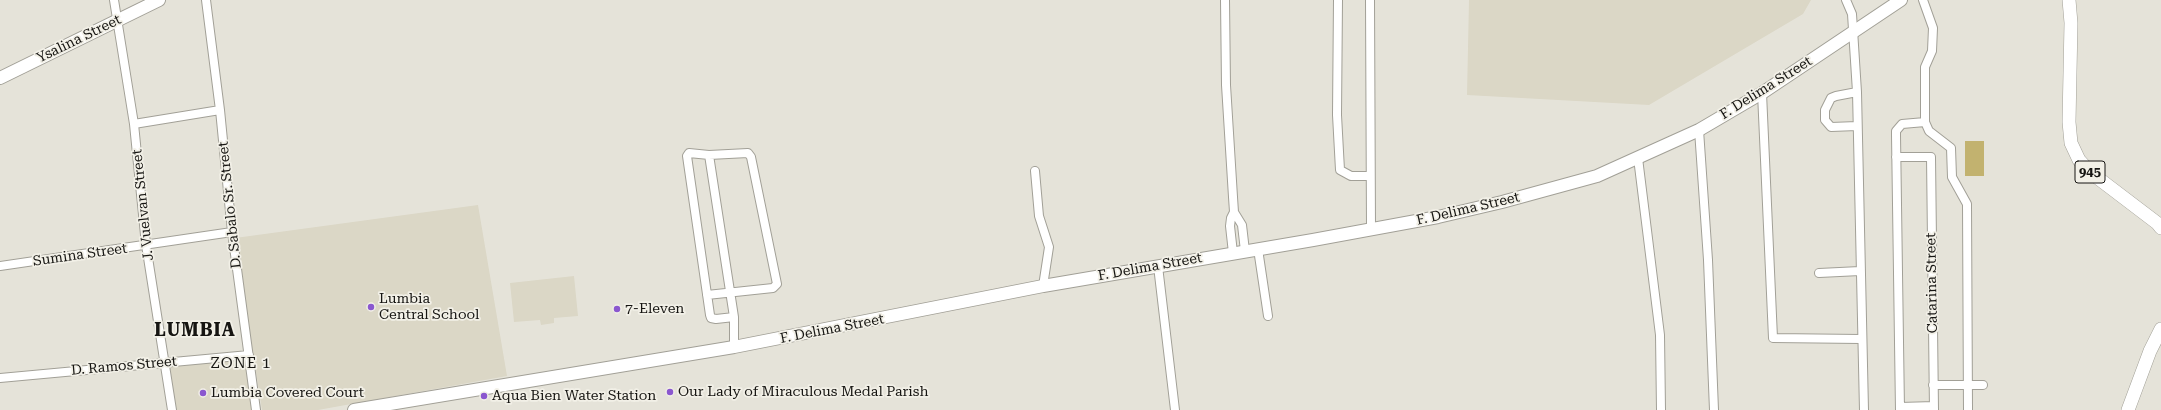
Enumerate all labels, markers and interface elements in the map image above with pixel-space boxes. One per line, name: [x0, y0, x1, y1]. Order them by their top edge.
street label: Ysalina Street: [34, 11, 124, 67]
street label: F. Delima Street: [1717, 53, 1815, 123]
street label: D. Sabalo Sr. Street: [215, 141, 245, 269]
street label: J. Vuelvan Street: [129, 148, 157, 262]
road number: 945: [2075, 161, 2105, 183]
street label: F. Delima Street: [1415, 189, 1521, 229]
street label: Catarina Street: [1923, 232, 1941, 334]
street label: Sumina Street: [32, 240, 128, 270]
street label: F. Delima Street: [1097, 250, 1203, 284]
place label: Lumbia Central School: [379, 291, 479, 324]
place label: 7-Eleven: [625, 301, 684, 317]
marker: Lumbia Central School: [366, 302, 376, 312]
marker: 7-Eleven: [612, 304, 622, 314]
street label: F. Delima Street: [779, 311, 885, 347]
district label: LUMBIA: [154, 320, 236, 342]
street label: D. Ramos Street: [71, 353, 177, 379]
district label: ZONE 1: [211, 355, 271, 373]
place label: Our Lady of Miraculous Medal Parish: [678, 384, 928, 400]
place label: Lumbia Covered Court: [211, 385, 364, 401]
marker: Our Lady of Miraculous Medal Parish: [665, 387, 675, 397]
marker: Lumbia Covered Court: [198, 388, 208, 398]
place label: Aqua Bien Water Station: [492, 388, 656, 404]
marker: Aqua Bien Water Station: [479, 391, 489, 401]

